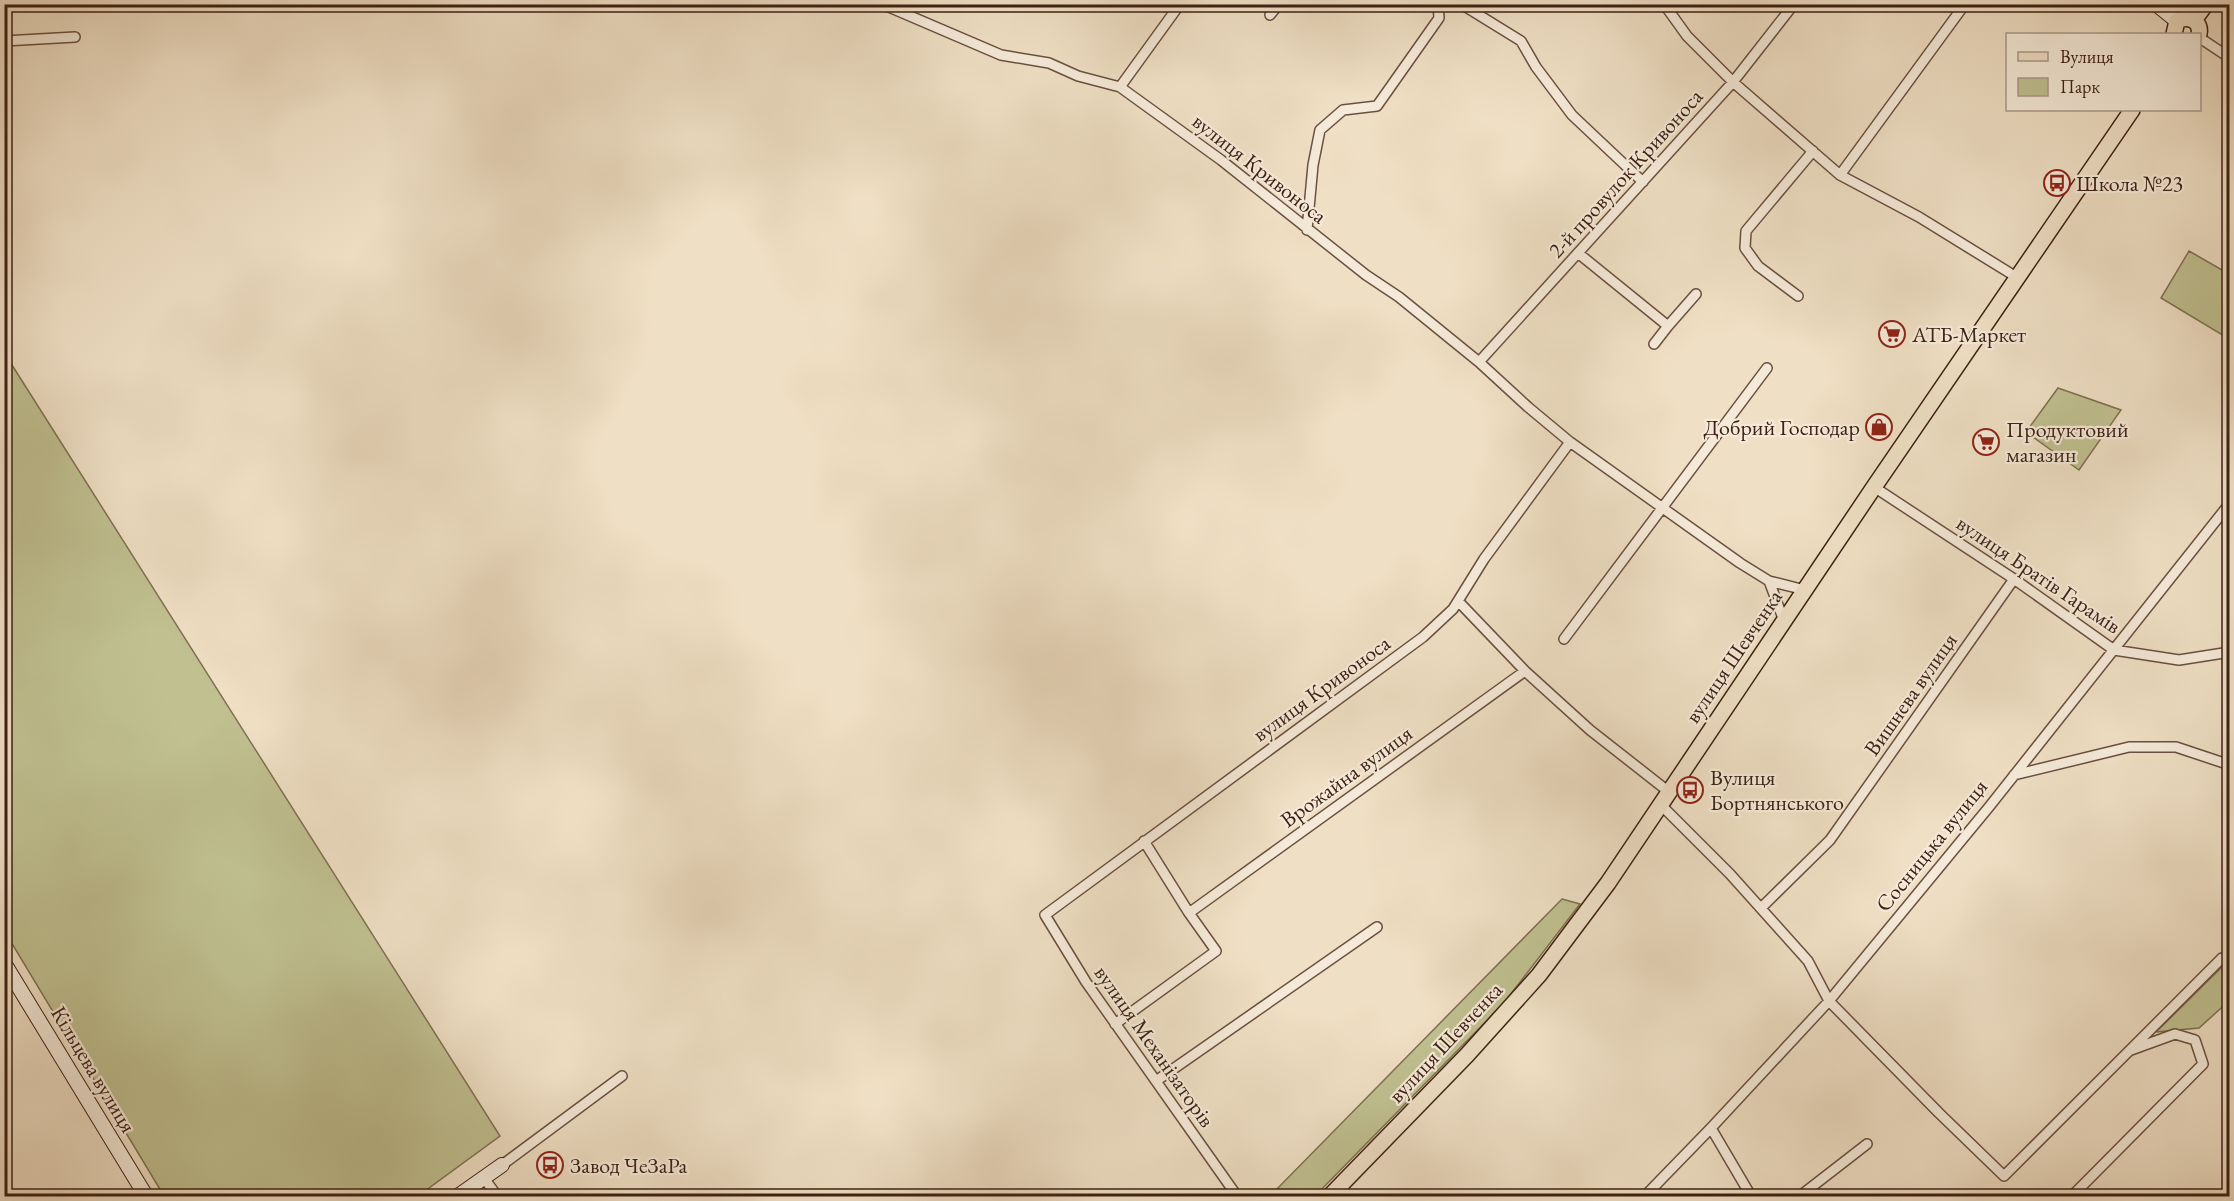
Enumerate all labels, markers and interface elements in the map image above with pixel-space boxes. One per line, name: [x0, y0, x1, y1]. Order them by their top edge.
legend: [2006, 33, 2201, 111]
text: Вулиця: [2060, 45, 2113, 68]
text: Парк: [2060, 75, 2100, 98]
street label: 2-й провулок Кривоноса: [1542, 82, 1709, 264]
street label: вулиця Кривоноса: [1186, 107, 1333, 230]
bus stop icon: Школа №23: [2042, 168, 2072, 198]
place label: Школа №23: [2076, 169, 2183, 198]
supermarket icon: АТБ-Маркет: [1877, 319, 1907, 349]
place label: АТБ-Маркет: [1911, 320, 2026, 349]
shop icon: Добрий Господар: [1864, 412, 1894, 442]
place label: Добрий Господар: [1704, 413, 1860, 442]
place label: Продуктовий магазин: [2006, 415, 2129, 469]
supermarket icon: Продуктовий магазин: [1971, 427, 2001, 457]
street label: вулиця Братів Гарамів: [1951, 509, 2127, 640]
street label: вулиця Шевченка: [1678, 584, 1789, 729]
street label: Вишнева вулиця: [1857, 627, 1964, 761]
street label: вулиця Кривоноса: [1247, 629, 1396, 748]
street label: Врожайна вулиця: [1275, 719, 1418, 834]
place label: Вулиця Бортнянського: [1710, 763, 1844, 817]
street label: Сосницька вулиця: [1869, 773, 1994, 918]
bus stop icon: Вулиця Бортнянського: [1675, 775, 1705, 805]
street label: вулиця Механізаторів: [1088, 960, 1221, 1133]
street label: вулиця Шевченка: [1382, 976, 1509, 1109]
street label: Кільцева вулиця: [44, 1001, 143, 1138]
bus stop icon: Завод ЧеЗаРа: [535, 1150, 565, 1180]
place label: Завод ЧеЗаРа: [570, 1151, 688, 1180]

